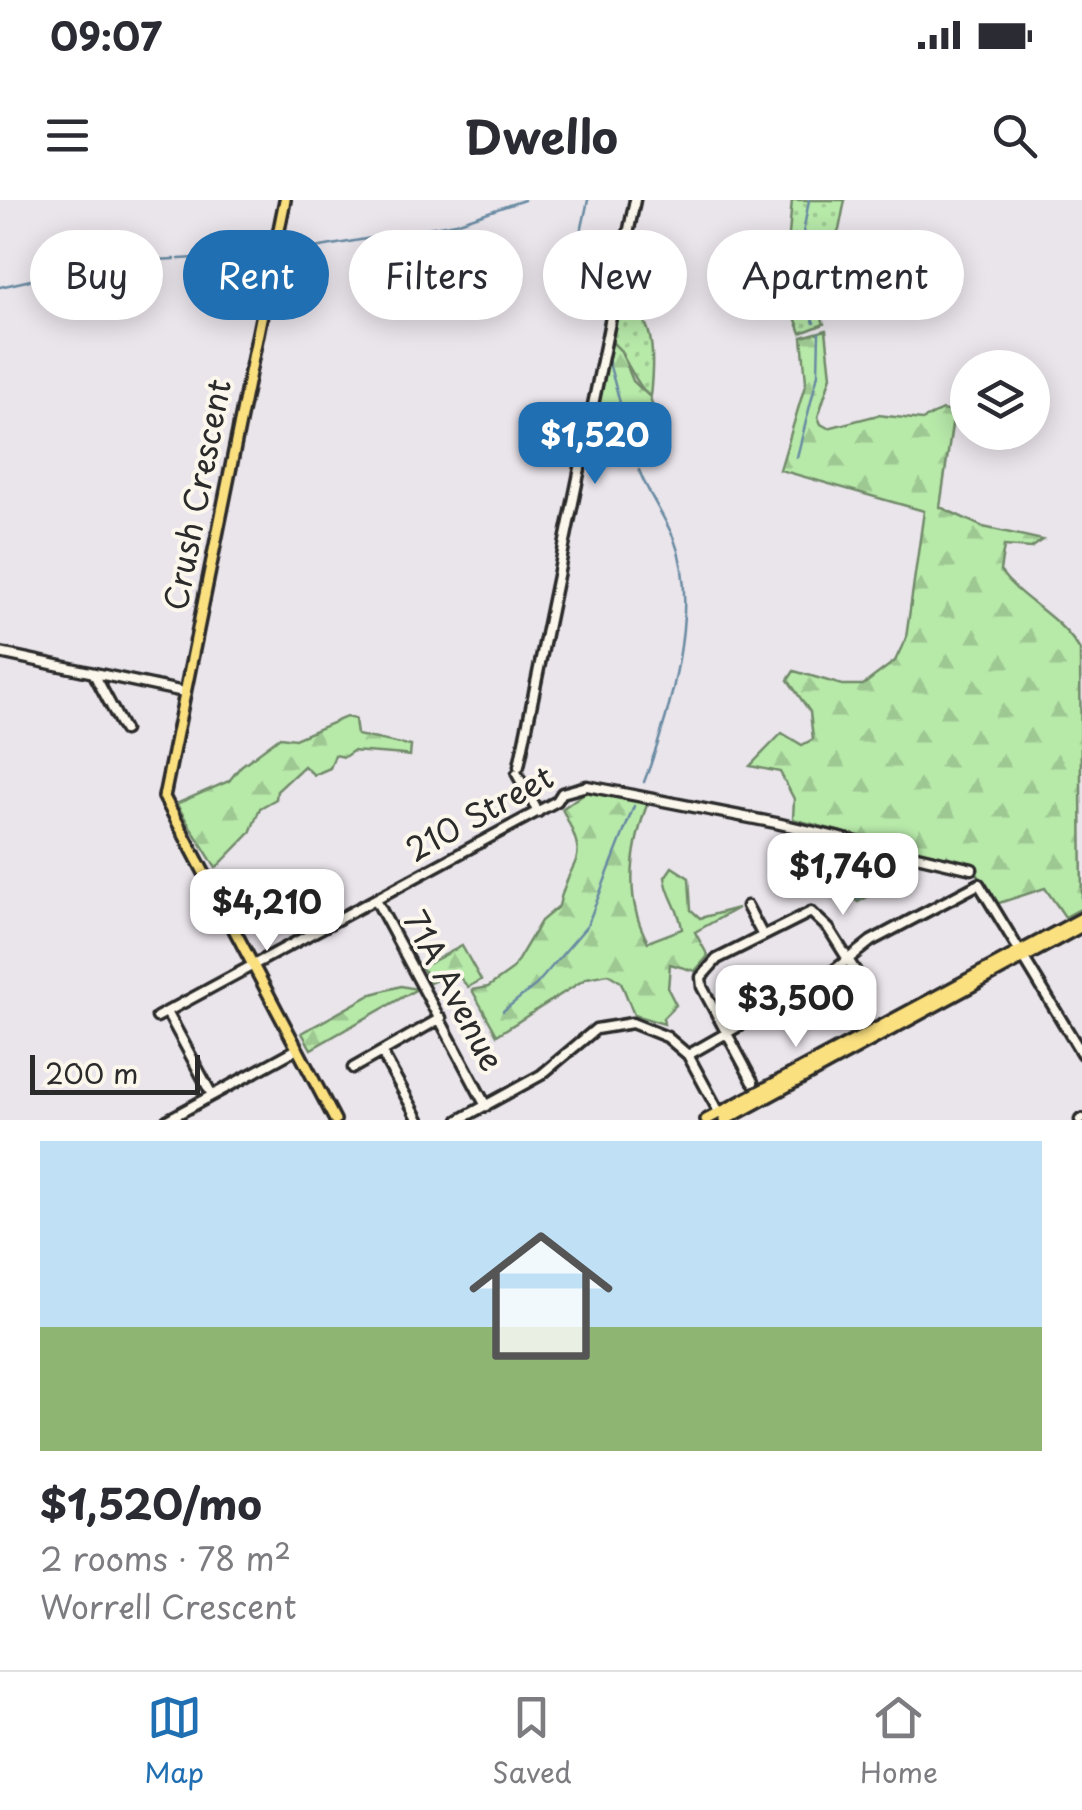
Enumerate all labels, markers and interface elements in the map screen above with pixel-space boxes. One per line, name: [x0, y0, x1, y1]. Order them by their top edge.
text: 09:07: [50, 7, 162, 64]
text: Dwello: [464, 101, 618, 169]
icon: menu: [40, 108, 95, 163]
icon: search: [987, 108, 1042, 163]
chip: Buy: [30, 230, 163, 320]
chip: Rent: [183, 230, 329, 320]
chip: Filters: [349, 230, 523, 320]
chip: New: [543, 230, 687, 320]
chip: Apartment: [707, 230, 964, 320]
map controls: [950, 350, 1050, 450]
button: layers: [950, 350, 1050, 450]
street label: Crush Crescent: [150, 375, 242, 614]
pin: $1,520: [514, 402, 676, 487]
text: $1,520: [540, 410, 650, 458]
street label: 210 Street: [397, 752, 561, 872]
pin: $1,740: [762, 833, 924, 918]
text: $1,740: [789, 841, 897, 889]
pin: $4,210: [186, 869, 348, 954]
text: $4,210: [212, 877, 322, 925]
street label: 71A Avenue: [392, 901, 517, 1079]
pin: $3,500: [715, 965, 877, 1050]
text: $3,500: [738, 973, 854, 1021]
scale bar: [30, 1050, 200, 1094]
text: 200 m: [45, 1051, 138, 1094]
icon: home: [451, 1206, 631, 1386]
text: $1,520/mo: [40, 1471, 262, 1534]
text: 2 rooms · 78 m²: [40, 1534, 291, 1582]
text: Worrell Crescent: [40, 1582, 297, 1630]
tab: Map: [144, 1690, 204, 1793]
tab: Saved: [492, 1690, 572, 1793]
tab: Home: [860, 1690, 938, 1793]

